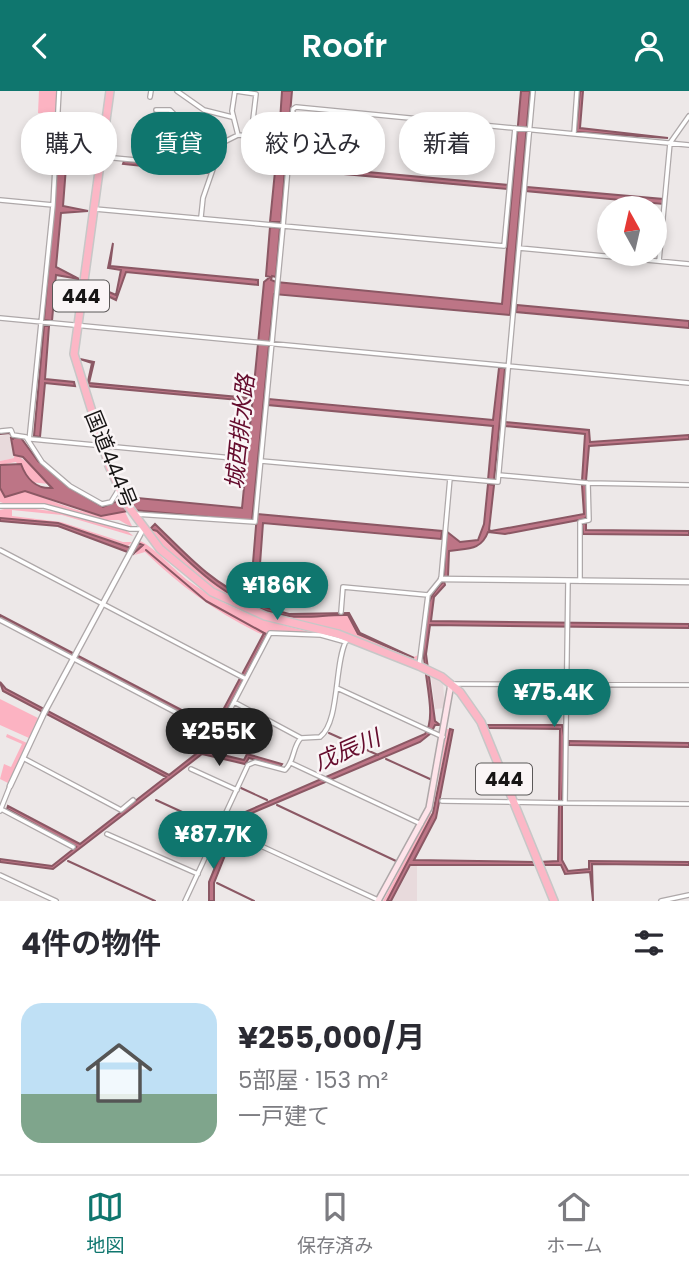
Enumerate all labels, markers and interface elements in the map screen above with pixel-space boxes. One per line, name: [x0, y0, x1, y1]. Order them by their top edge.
text: Roofr: [302, 23, 387, 68]
icon: back: [21, 27, 59, 65]
icon: person: [630, 27, 668, 65]
chip: 購入: [21, 112, 117, 175]
chip: 賃貸: [131, 112, 227, 175]
chip: 絞り込み: [241, 112, 385, 175]
chip: 新着: [399, 112, 495, 175]
north arrow: [597, 196, 667, 266]
map controls: [597, 196, 667, 266]
road number: 444: [53, 281, 109, 311]
water label: 城西排水路: [218, 371, 262, 491]
street label: 国道444号: [78, 406, 144, 512]
pin: ¥186K: [228, 563, 326, 622]
text: ¥186K: [242, 569, 312, 601]
pin: ¥75.4K: [497, 669, 611, 729]
text: ¥75.4K: [514, 676, 594, 708]
pin: ¥255K: [170, 709, 268, 768]
text: ¥255K: [182, 715, 256, 747]
water label: 戊辰川: [309, 721, 388, 778]
road number: 444: [476, 764, 532, 795]
pin: ¥87.7K: [156, 811, 270, 871]
text: ¥87.7K: [174, 818, 252, 850]
text: 4件の物件: [21, 922, 161, 965]
icon: filters: [630, 924, 668, 962]
text: ¥255,000/月: [238, 1016, 425, 1059]
icon: home: [77, 1031, 161, 1115]
text: 5部屋 · 153 m²: [238, 1064, 388, 1096]
text: 一戸建て: [238, 1100, 330, 1132]
tab: 地図: [86, 1188, 124, 1260]
tab: 保存済み: [297, 1188, 373, 1260]
tab: ホーム: [546, 1188, 603, 1260]

